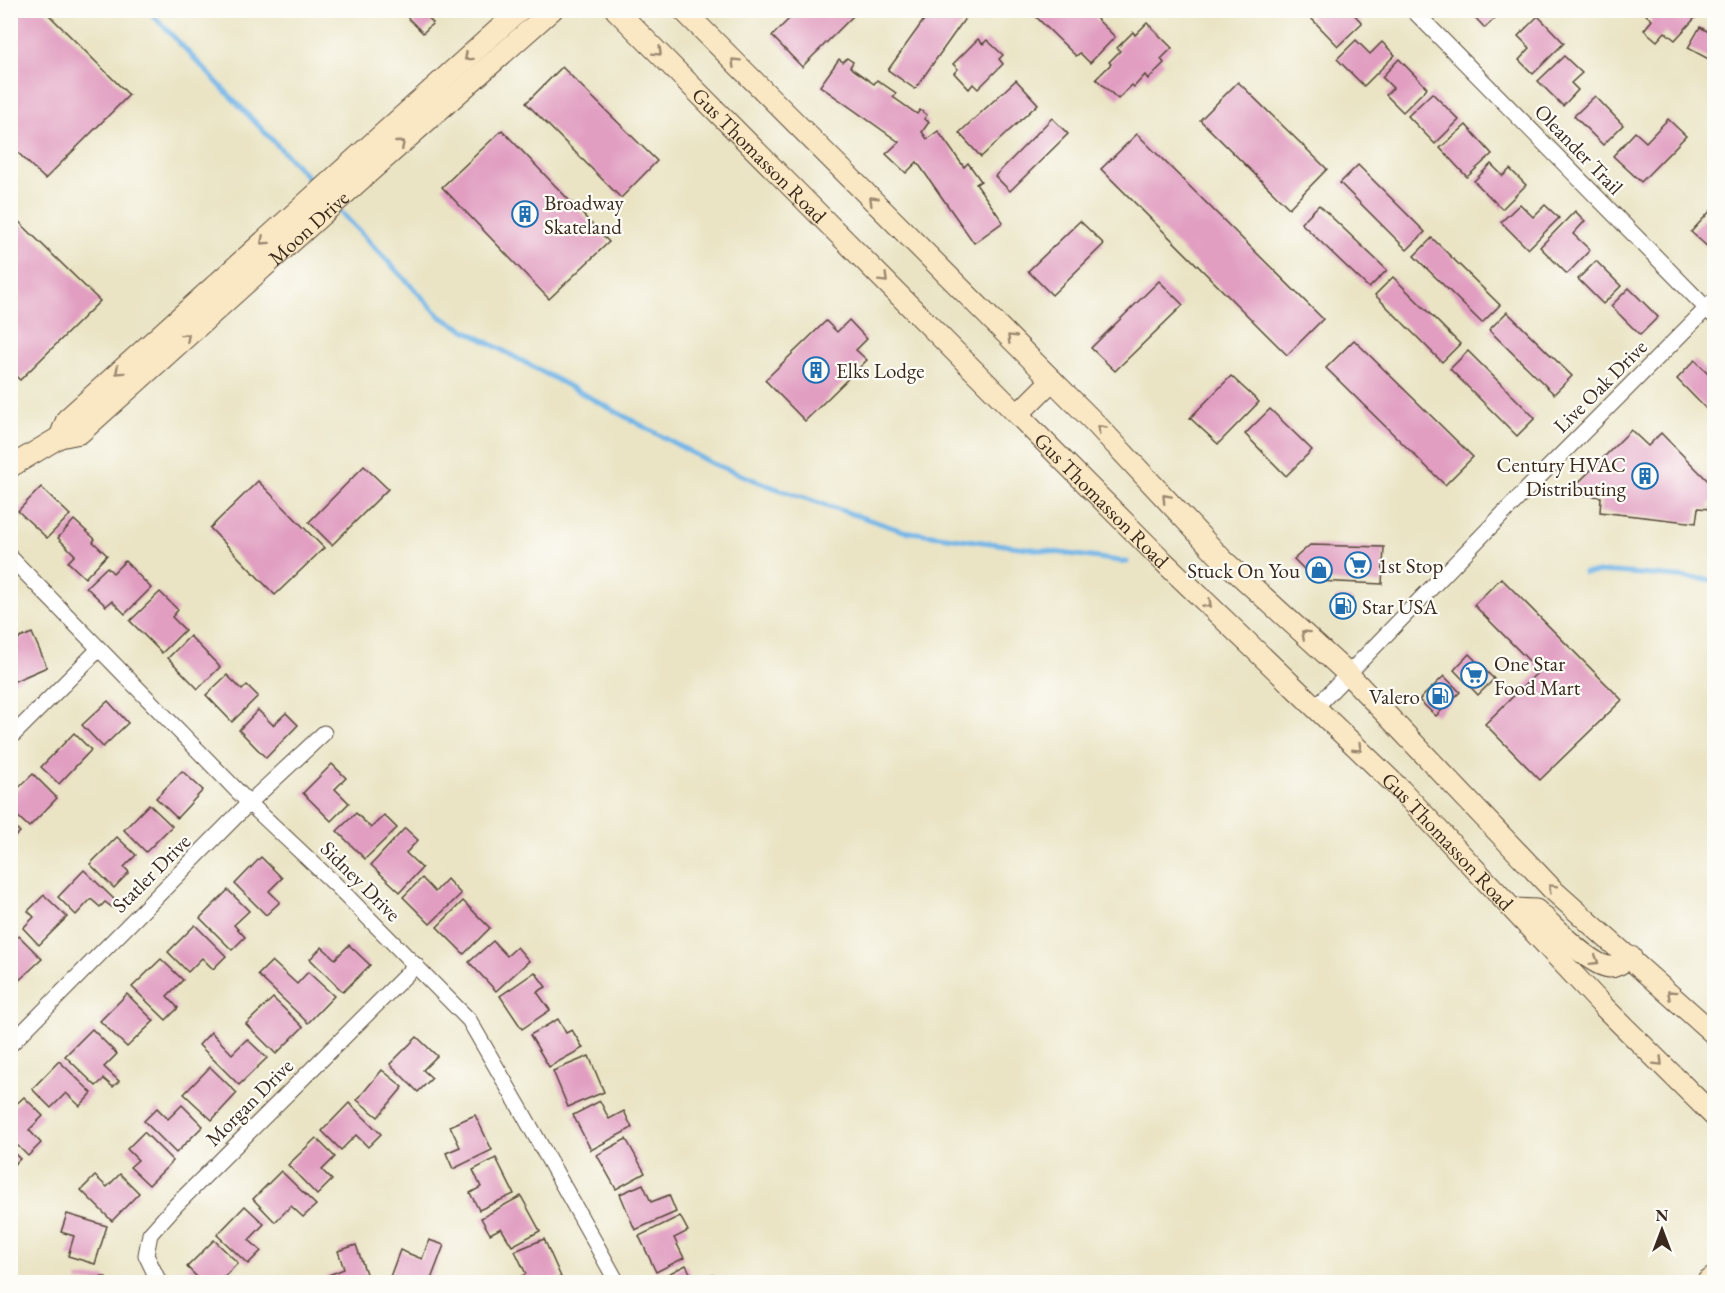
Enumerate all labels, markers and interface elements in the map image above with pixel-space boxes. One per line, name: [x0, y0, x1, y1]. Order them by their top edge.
one-way arrow: [651, 45, 661, 56]
one-way arrow: [464, 50, 475, 61]
one-way arrow: [731, 59, 742, 69]
street label: Gus Thomasson Road: [686, 81, 833, 229]
street label: Oleander Trail: [1529, 98, 1629, 200]
one-way arrow: [394, 140, 405, 151]
street label: Moon Drive: [262, 184, 354, 270]
place label: Broadway Skateland: [544, 189, 625, 240]
one-way arrow: [869, 197, 880, 208]
building icon: Broadway Skateland: [510, 199, 540, 229]
one-way arrow: [260, 234, 270, 245]
one-way arrow: [877, 273, 888, 283]
one-way arrow: [179, 333, 190, 344]
street label: Live Oak Drive: [1547, 333, 1653, 439]
one-way arrow: [1007, 335, 1018, 346]
building icon: Elks Lodge: [801, 355, 831, 385]
place label: Elks Lodge: [836, 357, 924, 384]
one-way arrow: [115, 364, 126, 375]
one-way arrow: [1097, 425, 1108, 435]
street label: Gus Thomasson Road: [1029, 426, 1176, 574]
place label: Century HVAC Distributing: [1497, 451, 1627, 502]
building icon: Century HVAC Distributing: [1630, 461, 1660, 491]
one-way arrow: [1162, 494, 1173, 505]
supermarket icon: 1st Stop: [1343, 550, 1373, 580]
place label: 1st Stop: [1378, 552, 1443, 579]
shop icon: Stuck On You: [1304, 555, 1334, 585]
place label: Stuck On You: [1187, 557, 1300, 584]
fuel station icon: Star USA: [1328, 591, 1358, 621]
place label: Star USA: [1362, 593, 1438, 620]
one-way arrow: [1200, 596, 1211, 607]
one-way arrow: [1301, 630, 1311, 641]
place label: One Star Food Mart: [1494, 650, 1581, 701]
supermarket icon: One Star Food Mart: [1459, 660, 1489, 690]
fuel station icon: Valero: [1425, 681, 1455, 711]
place label: Valero: [1369, 683, 1420, 710]
one-way arrow: [1351, 741, 1361, 752]
street label: Gus Thomasson Road: [1376, 766, 1520, 916]
street label: Statler Drive: [106, 828, 196, 918]
street label: Sidney Drive: [315, 835, 407, 927]
one-way arrow: [1548, 884, 1558, 895]
one-way arrow: [1589, 953, 1599, 965]
one-way arrow: [1667, 991, 1678, 1002]
street label: Morgan Drive: [199, 1052, 299, 1152]
one-way arrow: [1651, 1054, 1662, 1065]
north arrow: [1632, 1200, 1692, 1260]
text: N: [1656, 1205, 1669, 1226]

